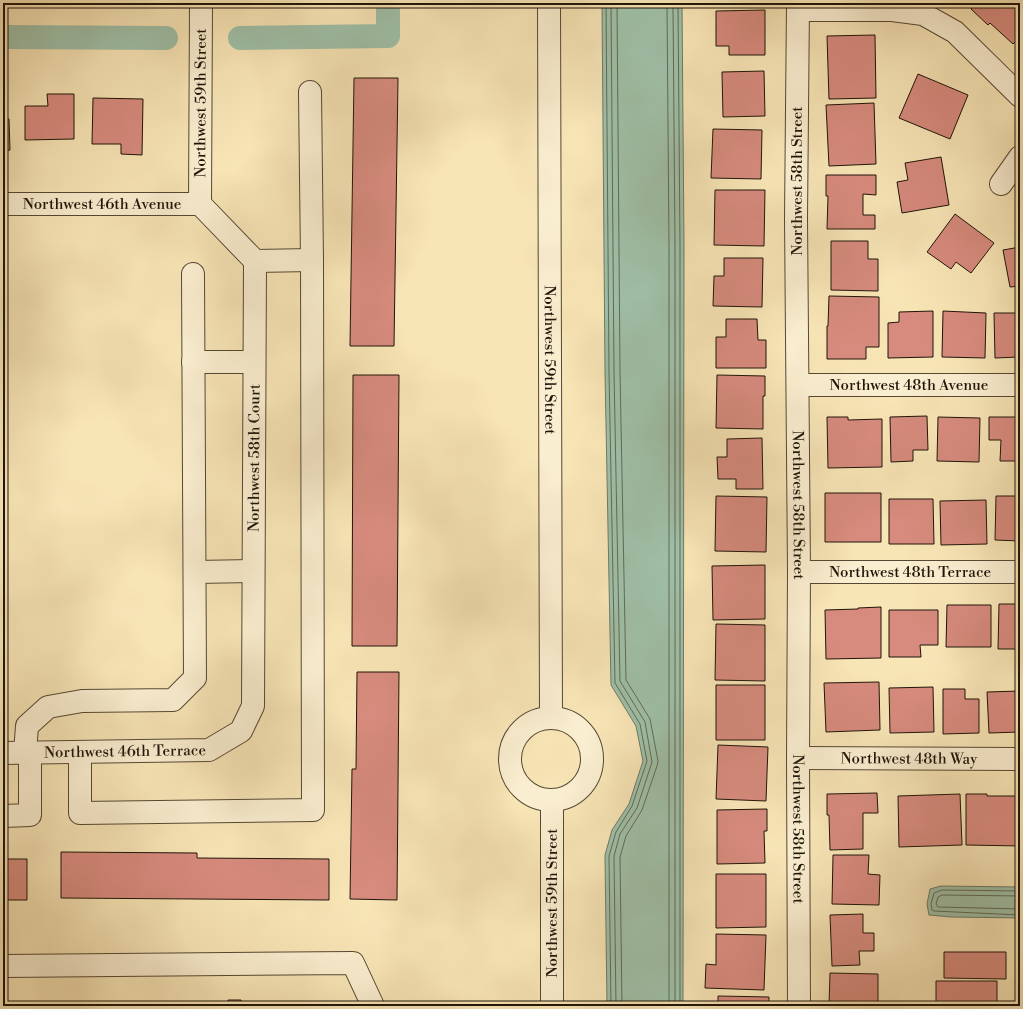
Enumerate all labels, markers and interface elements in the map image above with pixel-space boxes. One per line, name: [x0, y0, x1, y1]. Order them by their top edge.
street label: Northwest 59th Street: [191, 28, 211, 178]
street label: Northwest 58th Street: [788, 106, 807, 256]
street label: Northwest 46th Avenue: [23, 195, 181, 214]
street label: Northwest 59th Street: [540, 285, 559, 435]
street label: Northwest 48th Avenue: [830, 376, 988, 395]
street label: Northwest 58th Court: [245, 383, 264, 532]
street label: Northwest 58th Street: [788, 430, 808, 580]
street label: Northwest 48th Terrace: [829, 563, 991, 582]
street label: Northwest 46th Terrace: [44, 741, 206, 762]
street label: Northwest 48th Way: [841, 749, 978, 769]
street label: Northwest 58th Street: [788, 754, 808, 904]
street label: Northwest 59th Street: [543, 828, 562, 978]

